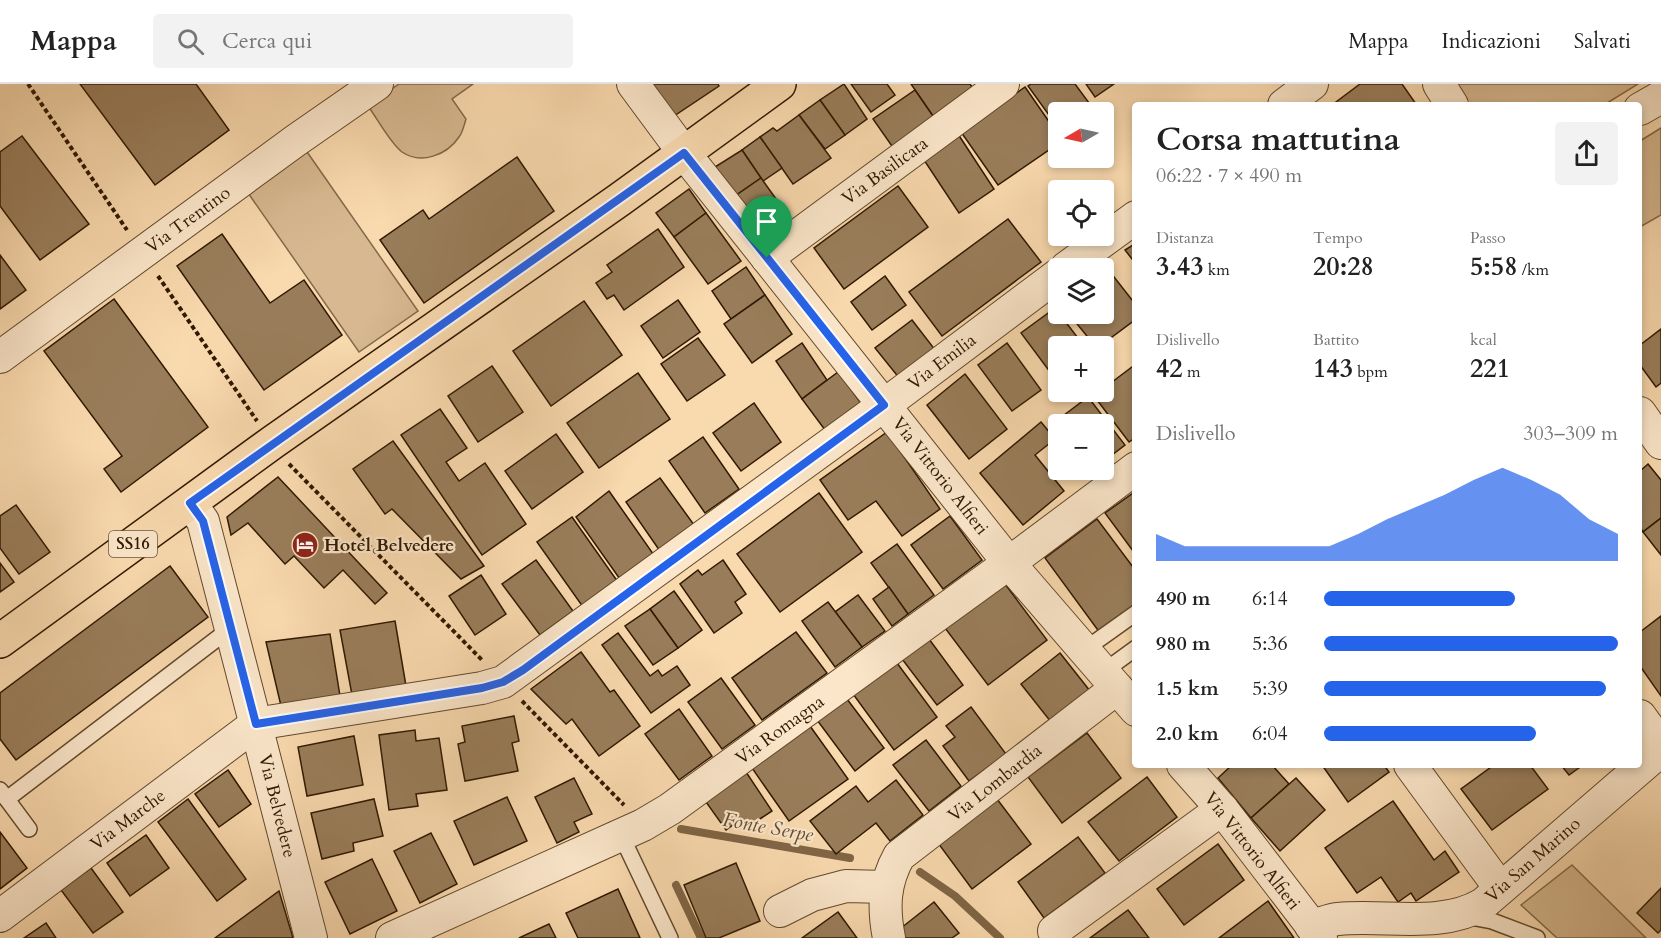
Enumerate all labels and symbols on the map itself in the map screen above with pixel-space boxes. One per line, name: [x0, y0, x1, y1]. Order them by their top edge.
north arrow: [1048, 102, 1114, 168]
street label: Via Basilicata: [837, 131, 933, 211]
street label: Via Trentino: [140, 180, 236, 259]
pin: [741, 196, 792, 258]
street label: Via Emilia: [903, 328, 982, 396]
street label: Via Vittorio Alfieri: [886, 412, 994, 540]
hotel icon: Hotel Belvedere: [290, 530, 320, 560]
road number: SS16: [109, 531, 157, 557]
place label: Hotel Belvedere: [324, 533, 454, 558]
street label: Via Romagna: [731, 689, 830, 771]
street label: Via Lombardia: [943, 738, 1047, 828]
street label: Via Belvedere: [252, 752, 302, 860]
street label: Via Marche: [85, 783, 171, 857]
street label: Via Vittorio Alfieri: [1198, 787, 1306, 915]
water label: Fonte Serpe: [721, 806, 815, 848]
street label: Via San Marino: [1480, 811, 1586, 909]

